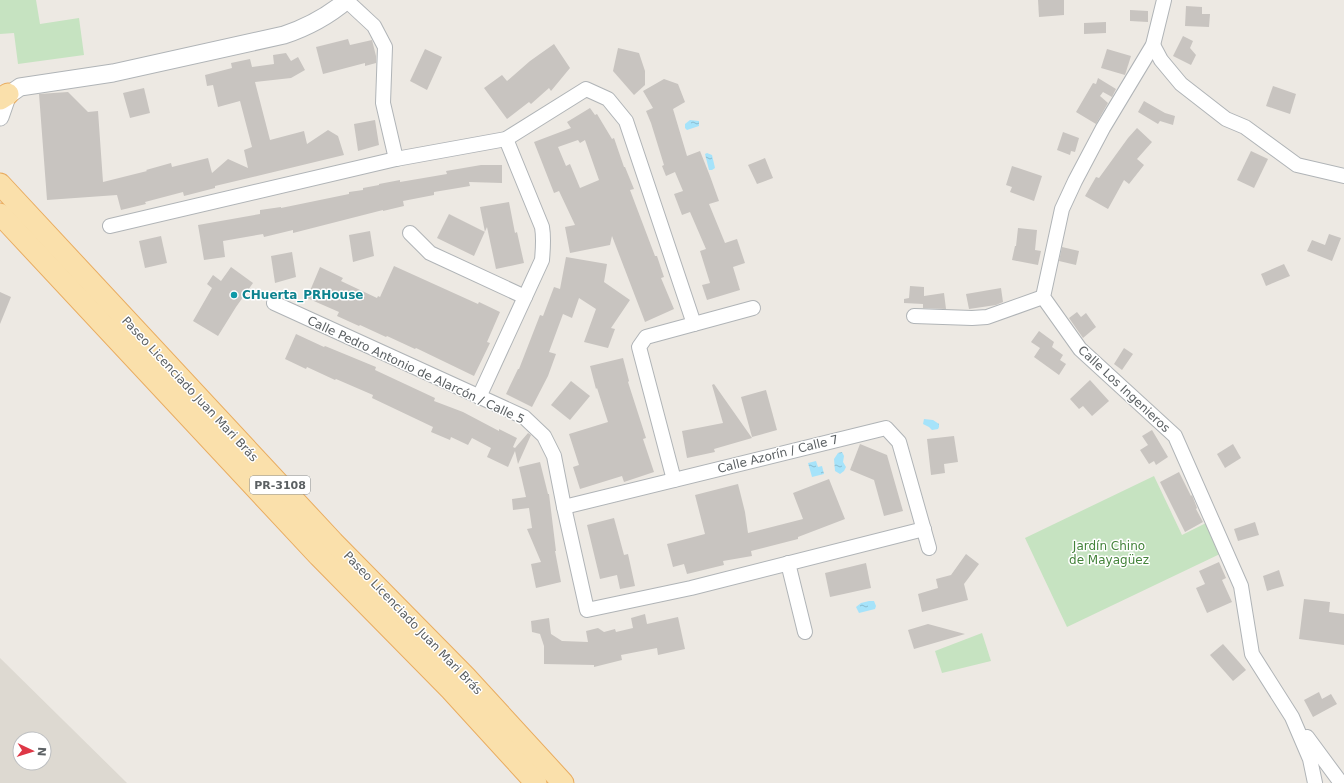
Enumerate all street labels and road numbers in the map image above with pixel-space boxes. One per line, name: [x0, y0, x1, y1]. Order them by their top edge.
street label: Calle Pedro Antonio de Alarcón / Calle 5: [305, 313, 527, 427]
street label: Paseo Licenciado Juan Mari Brás: [119, 314, 261, 464]
street label: Calle Los Ingenieros: [1075, 343, 1173, 435]
street label: Calle Azorín / Calle 7: [716, 432, 840, 476]
road number: PR-3108: [250, 476, 310, 494]
street label: Paseo Licenciado Juan Mari Brás: [341, 549, 485, 697]

